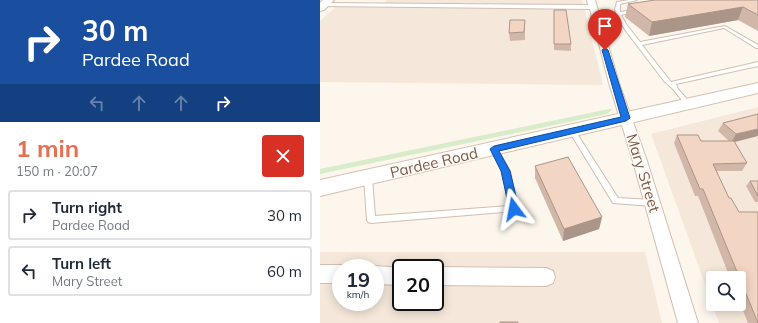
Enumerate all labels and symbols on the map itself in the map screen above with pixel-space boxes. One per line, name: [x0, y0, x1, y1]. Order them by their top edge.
pin: [588, 9, 622, 50]
street label: Mary Street: [623, 131, 664, 214]
street label: Pardee Road: [388, 143, 480, 182]
position arrow: [493, 188, 535, 230]
speed limit sign: 20: [392, 259, 444, 311]

